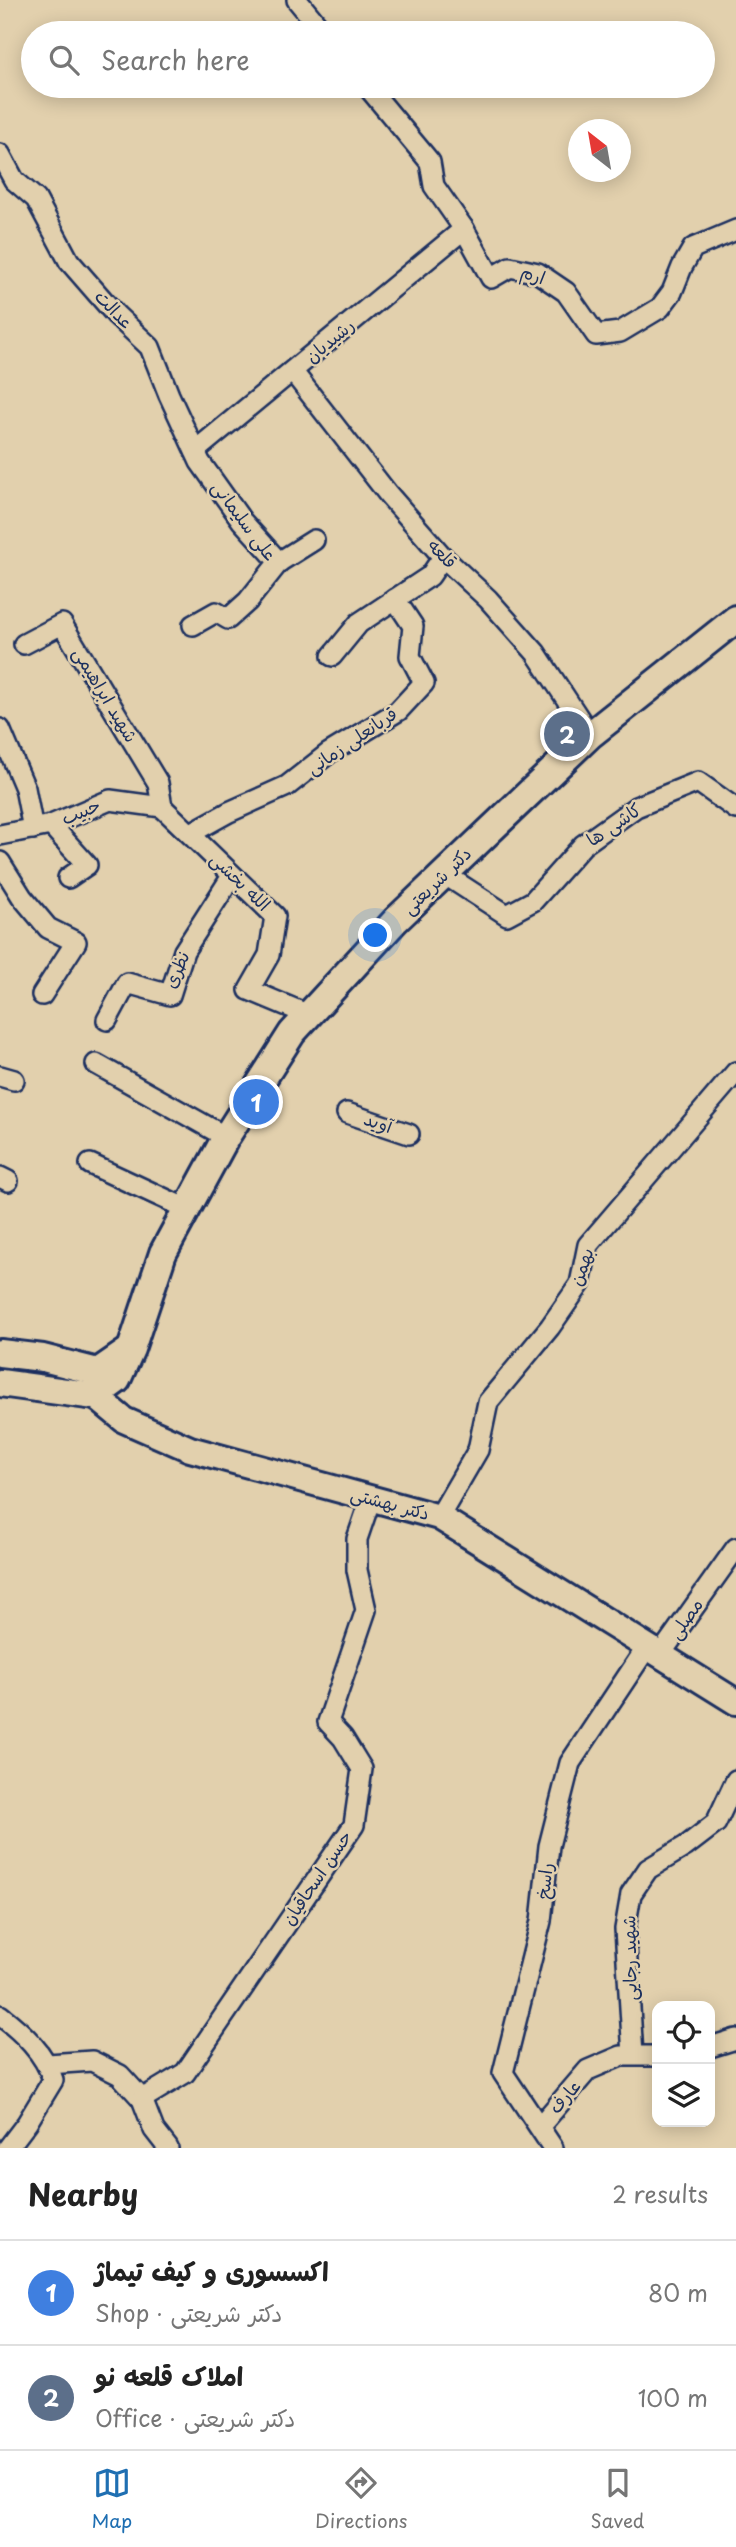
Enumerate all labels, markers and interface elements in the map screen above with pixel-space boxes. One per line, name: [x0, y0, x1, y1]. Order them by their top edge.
search box: [21, 21, 715, 98]
text: Search here: [101, 40, 250, 79]
icon: search: [45, 41, 83, 79]
north arrow: [568, 119, 631, 182]
street label: ارم: [517, 257, 550, 292]
street label: عدالت: [89, 283, 141, 335]
street label: رشیدیان: [299, 311, 360, 369]
street label: علی سلیمانی: [206, 474, 284, 566]
street label: قلعه: [422, 532, 464, 574]
street label: شهید ابراهیمی: [67, 641, 145, 747]
street label: قربانعلی زمانی: [300, 699, 402, 780]
pin: 2: [544, 708, 590, 760]
street label: حبیب: [57, 790, 104, 831]
street label: کاشی ها: [580, 795, 646, 852]
street label: دکتر شریعتی: [395, 840, 477, 920]
street label: الله بخشی: [205, 845, 277, 917]
your location: [358, 918, 392, 952]
street label: نظری: [156, 947, 196, 992]
pin: 1: [233, 1076, 279, 1128]
street label: آوید: [360, 1104, 398, 1140]
street label: بهمن: [562, 1244, 600, 1289]
street label: دکتر بهشتی: [348, 1479, 433, 1526]
street label: مصلی: [661, 1592, 709, 1644]
street label: حسن اسحاقیان: [274, 1824, 358, 1930]
street label: راسخ: [528, 1861, 559, 1900]
street label: شهید رجایی: [614, 1915, 643, 2001]
map controls: [652, 2001, 715, 2127]
button: locate: [652, 2001, 715, 2064]
button: layers: [652, 2064, 715, 2127]
street label: عارف: [541, 2073, 586, 2119]
text: Nearby: [28, 2171, 138, 2216]
text: 2 results: [612, 2176, 708, 2211]
text: اکسسوری و کیف تیماژ: [95, 2251, 329, 2290]
text: 1: [46, 2275, 57, 2310]
text: 80 m: [648, 2275, 708, 2310]
text: Shop · دکتر شریعتی: [95, 2295, 282, 2330]
text: املاک قلعه نو: [95, 2356, 243, 2395]
text: 2: [43, 2380, 59, 2415]
text: 100 m: [638, 2380, 708, 2415]
text: Office · دکتر شریعتی: [95, 2400, 295, 2435]
tab: Map: [92, 2464, 132, 2534]
tab: Directions: [315, 2464, 408, 2534]
tab: Saved: [591, 2464, 644, 2534]

